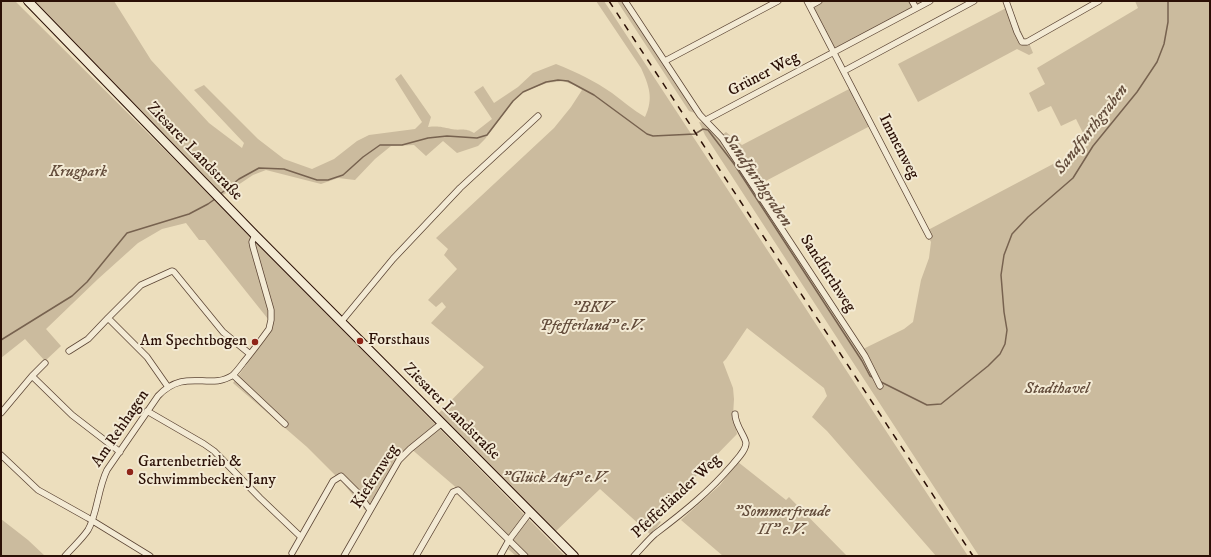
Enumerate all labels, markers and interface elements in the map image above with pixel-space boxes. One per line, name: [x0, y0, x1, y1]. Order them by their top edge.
street label: Grüner Weg: [725, 48, 803, 102]
water label: Sandfurthgraben: [1051, 81, 1133, 179]
street label: Ziesarer Landstraße: [142, 99, 246, 205]
street label: Immenweg: [874, 111, 922, 183]
water label: Sandfurthgraben: [718, 130, 796, 232]
park label: Krugpark: [49, 163, 107, 183]
street label: Sandfurthweg: [795, 232, 859, 316]
park label: "BKV Pfefferland" e.V.: [540, 299, 644, 337]
place label: Forsthaus: [368, 331, 430, 351]
place label: Am Spechtbogen: [140, 332, 247, 352]
marker: Forsthaus: [355, 336, 365, 346]
marker: Am Spechtbogen: [250, 337, 260, 347]
street label: Ziesarer Landstraße: [399, 360, 503, 464]
park label: Stadthavel: [1025, 380, 1089, 400]
street label: Am Rehhagen: [88, 387, 154, 471]
street label: Kiefernweg: [348, 441, 404, 513]
street label: Pfefferländer Weg: [629, 451, 725, 543]
place label: Gartenbetrieb & Schwimmbecken Jany: [138, 453, 276, 491]
marker: Gartenbetrieb & Schwimmbecken Jany: [125, 467, 135, 477]
park label: "Glück Auf" e.V.: [502, 469, 608, 489]
park label: "Sommerfreude II" e.V.: [734, 503, 830, 541]

